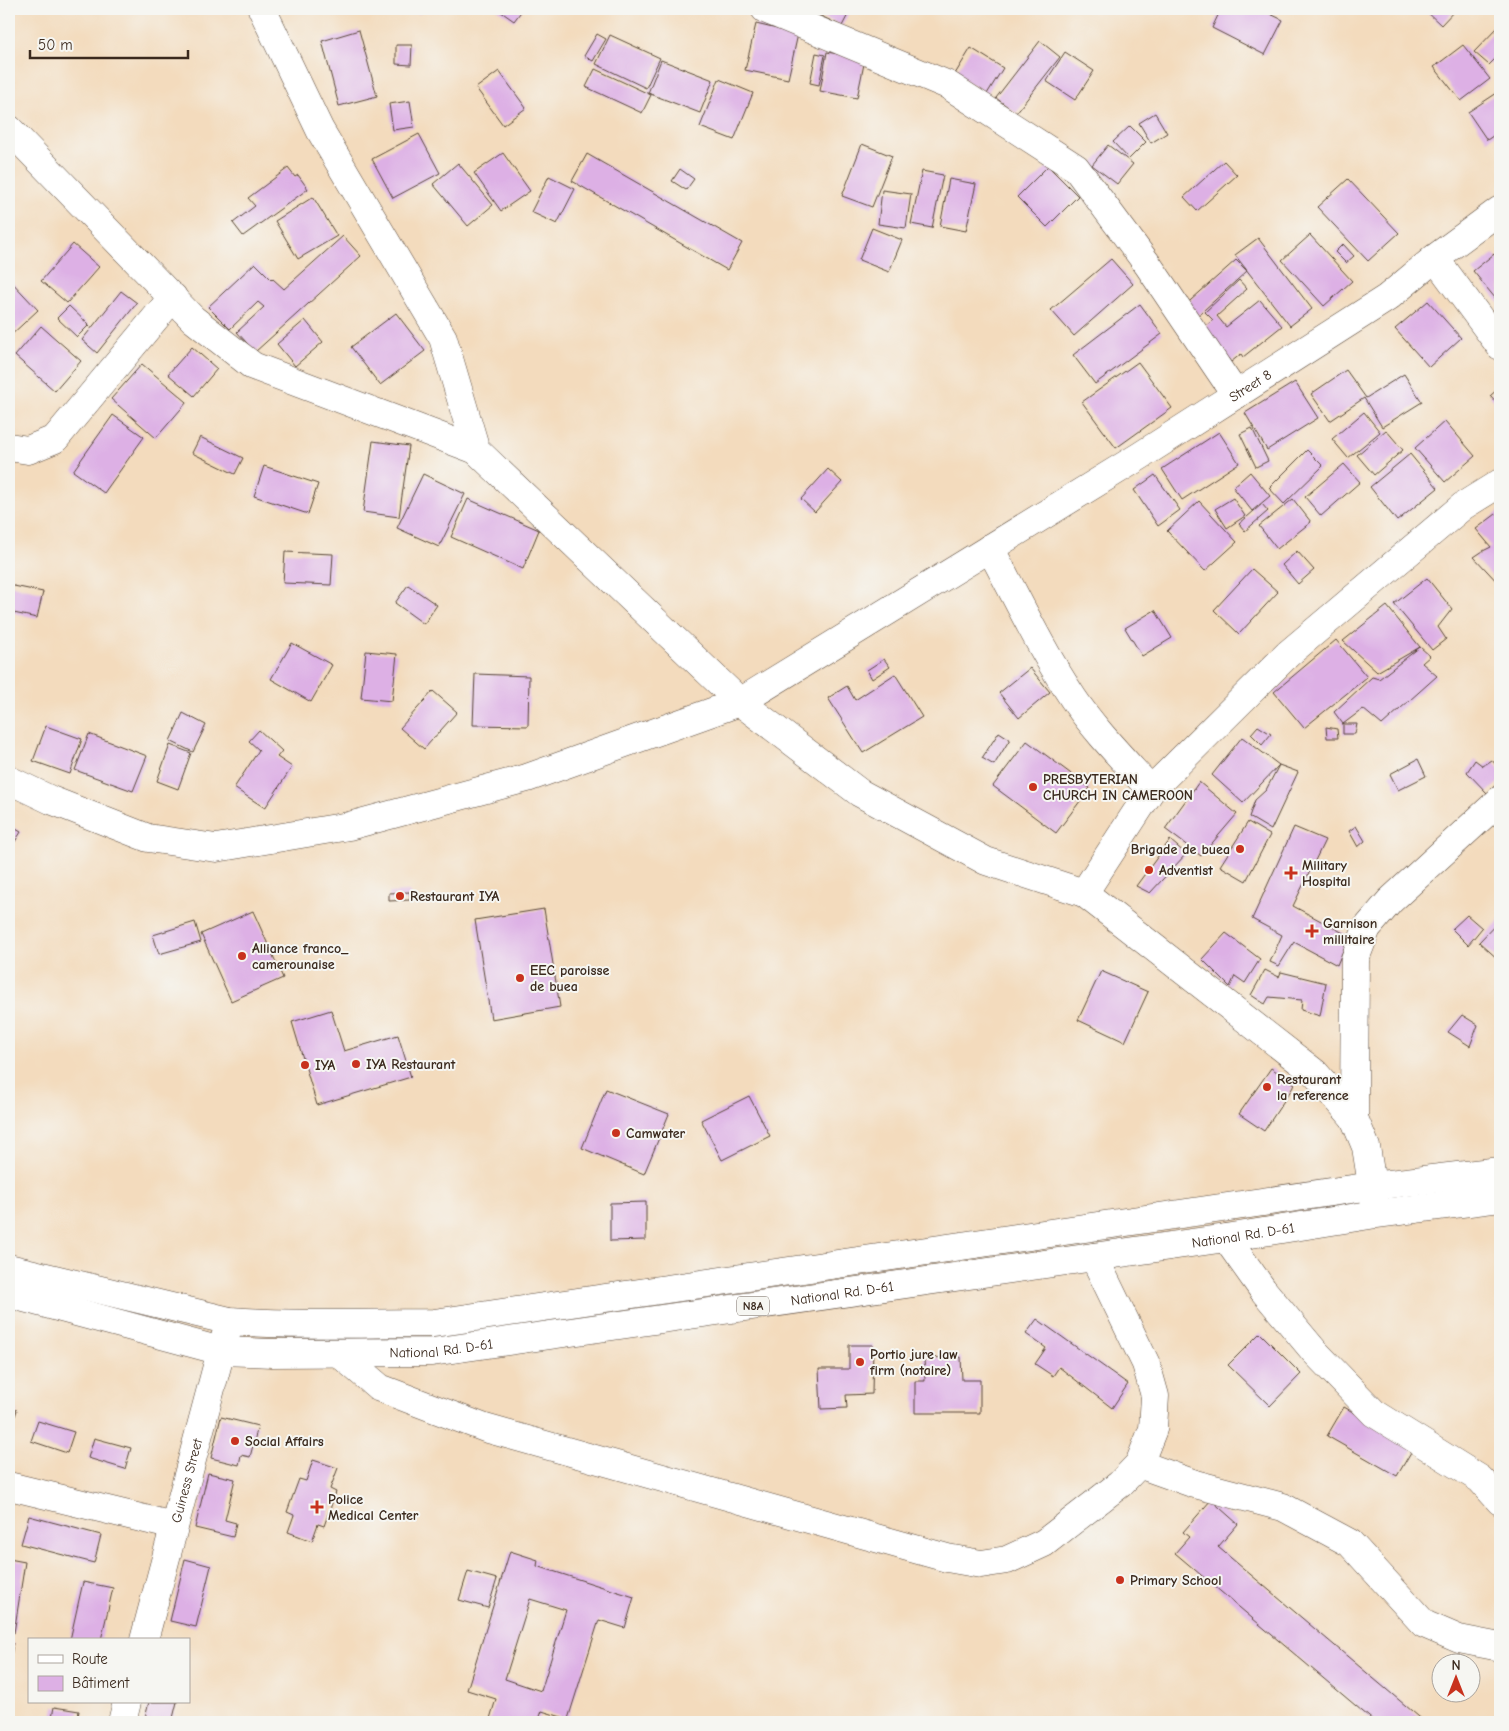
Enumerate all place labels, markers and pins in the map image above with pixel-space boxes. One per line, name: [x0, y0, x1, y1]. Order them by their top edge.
place label: PRESBYTERIAN CHURCH IN CAMEROON: [1043, 771, 1193, 804]
marker: PRESBYTERIAN CHURCH IN CAMEROON: [1027, 781, 1039, 793]
place label: Brigade de buea: [1131, 841, 1230, 858]
marker: Brigade de buea: [1234, 843, 1246, 855]
place label: Military Hospital: [1302, 857, 1351, 890]
place label: Adventist: [1159, 862, 1213, 879]
marker: Adventist: [1143, 864, 1155, 876]
marker: Military Hospital: [1284, 866, 1298, 880]
place label: Restaurant IYA: [410, 888, 500, 905]
marker: Restaurant IYA: [394, 890, 406, 902]
place label: Garnison millitaire: [1323, 915, 1377, 948]
marker: Garnison millitaire: [1305, 924, 1319, 938]
place label: Alliance franco_ camerounaise: [252, 940, 349, 973]
marker: Alliance franco_ camerounaise: [236, 950, 248, 962]
place label: EEC paroisse de buea: [530, 962, 609, 995]
marker: EEC paroisse de buea: [514, 972, 526, 984]
place label: IYA Restaurant: [366, 1056, 456, 1073]
place label: IYA: [315, 1057, 335, 1074]
marker: IYA Restaurant: [350, 1058, 362, 1070]
marker: IYA: [299, 1059, 311, 1071]
place label: Restaurant la reference: [1277, 1071, 1349, 1104]
marker: Restaurant la reference: [1261, 1081, 1273, 1093]
place label: Camwater: [626, 1125, 686, 1142]
marker: Camwater: [610, 1127, 622, 1139]
place label: Portio jure law firm (notaire): [869, 1346, 958, 1379]
marker: Portio jure law firm (notaire): [854, 1356, 866, 1368]
place label: Social Affairs: [245, 1433, 324, 1450]
marker: Social Affairs: [229, 1435, 241, 1447]
place label: Police Medical Center: [328, 1491, 419, 1524]
marker: Police Medical Center: [310, 1500, 324, 1514]
place label: Primary School: [1130, 1572, 1221, 1589]
marker: Primary School: [1114, 1574, 1126, 1586]

